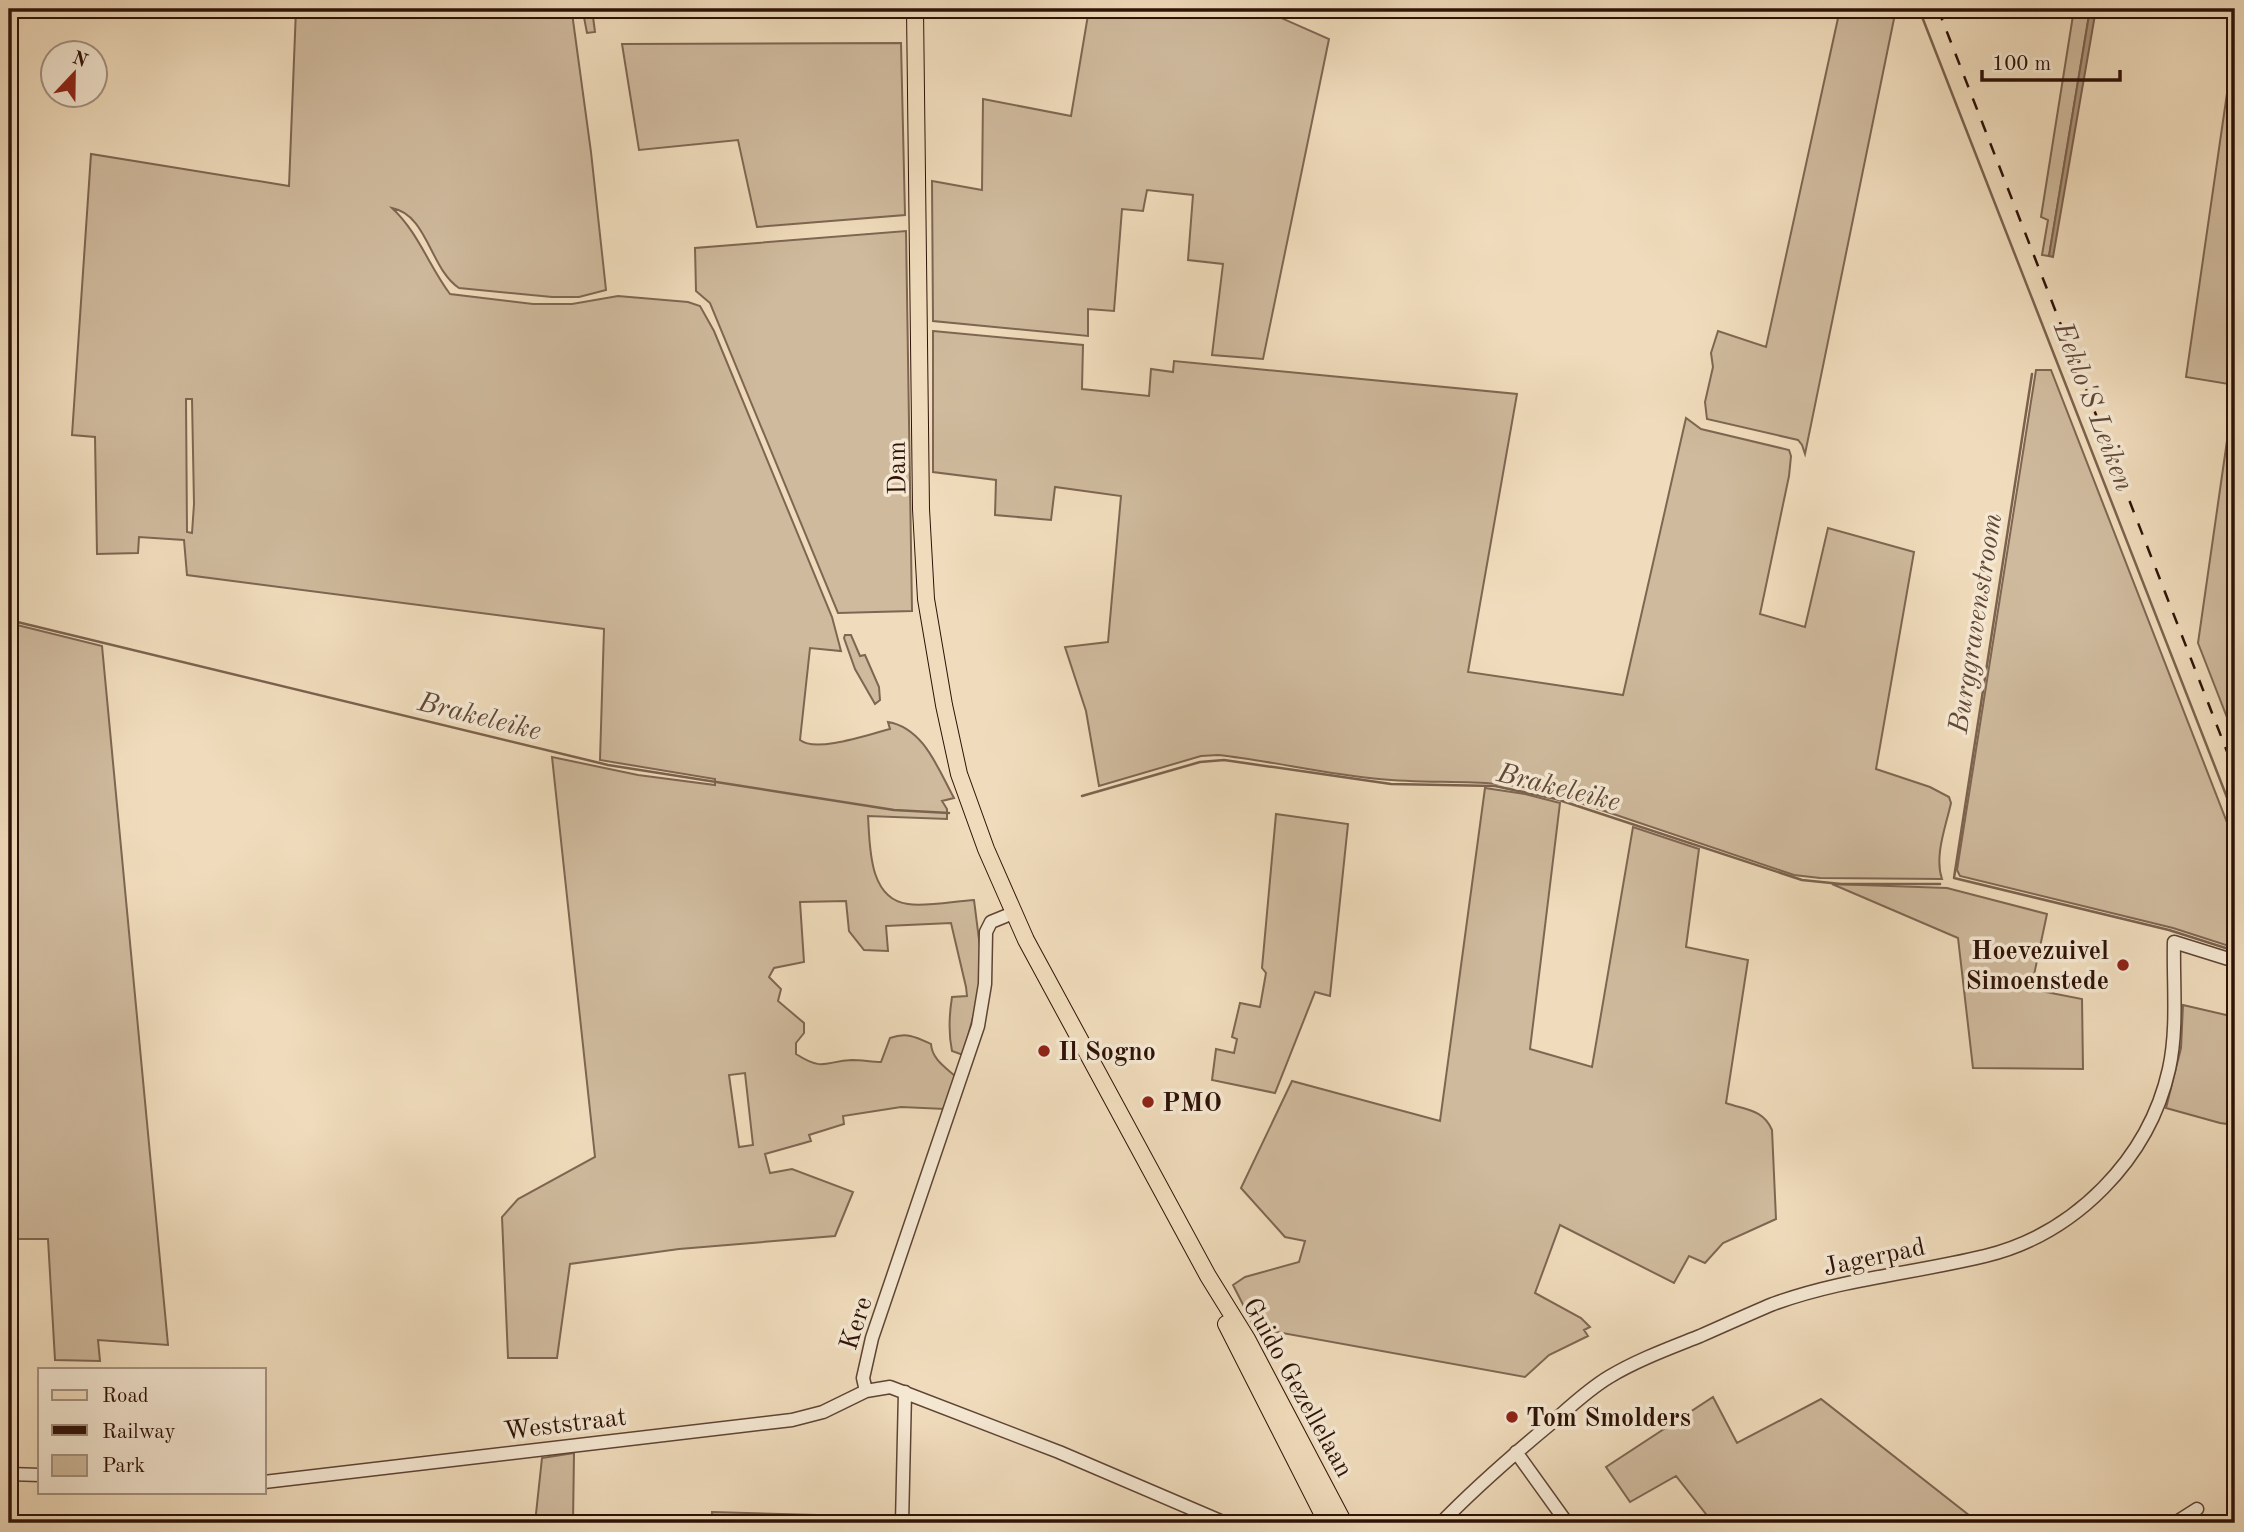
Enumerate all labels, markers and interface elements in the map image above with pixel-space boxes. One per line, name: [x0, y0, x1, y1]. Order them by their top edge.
north arrow: [38, 38, 108, 108]
scale bar: [1982, 38, 2120, 82]
text: N: [69, 49, 90, 72]
text: 100 m: [1992, 54, 2051, 75]
water label: Eeklo'S Leiken: [2047, 318, 2137, 496]
street label: Dam: [885, 441, 911, 495]
water label: Burggravenstroom: [1946, 511, 2008, 737]
water label: Brakeleike: [414, 689, 544, 747]
water label: Brakeleike: [1493, 760, 1623, 818]
place label: Hoevezuivel Simoenstede: [1965, 939, 2109, 995]
marker: Hoevezuivel Simoenstede: [2115, 957, 2131, 973]
place label: Il Sogno: [1058, 1040, 1156, 1066]
marker: Il Sogno: [1036, 1043, 1052, 1059]
place label: PMO: [1162, 1091, 1222, 1117]
marker: PMO: [1140, 1094, 1156, 1110]
street label: Jagerpad: [1821, 1234, 1928, 1281]
street label: Kere: [836, 1294, 878, 1353]
street label: Guido Gezellelaan: [1237, 1294, 1357, 1482]
legend: [38, 1368, 266, 1494]
text: Road: [102, 1386, 149, 1407]
street label: Weststraat: [502, 1405, 628, 1445]
place label: Tom Smolders: [1526, 1406, 1691, 1432]
marker: Tom Smolders: [1504, 1409, 1520, 1425]
text: Railway: [102, 1422, 176, 1443]
text: Park: [102, 1456, 145, 1477]

